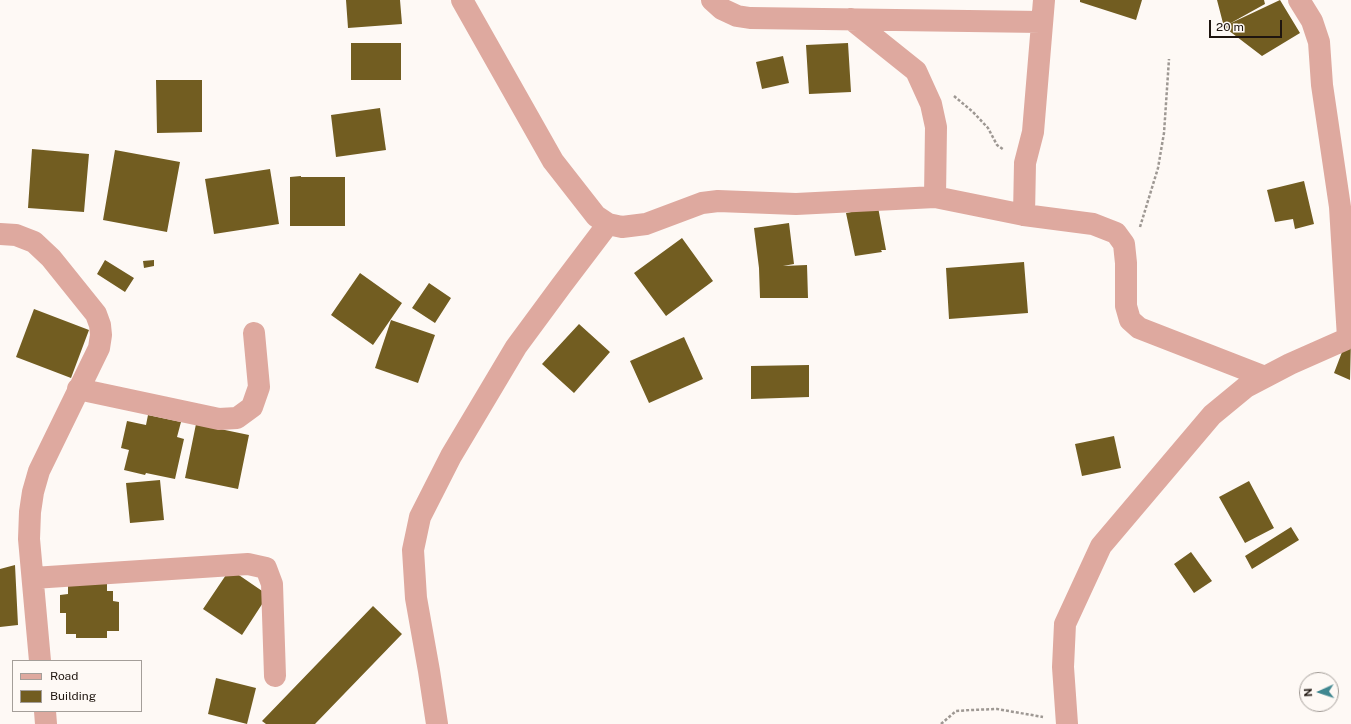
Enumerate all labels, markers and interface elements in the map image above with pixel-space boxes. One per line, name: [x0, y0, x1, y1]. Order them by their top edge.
scale bar: [1211, 12, 1284, 38]
text: 20 m: [1216, 20, 1244, 34]
legend: [12, 660, 142, 712]
text: Road: [50, 669, 78, 683]
north arrow: [1299, 672, 1339, 712]
text: N: [1302, 688, 1314, 697]
text: Building: [50, 689, 96, 703]

